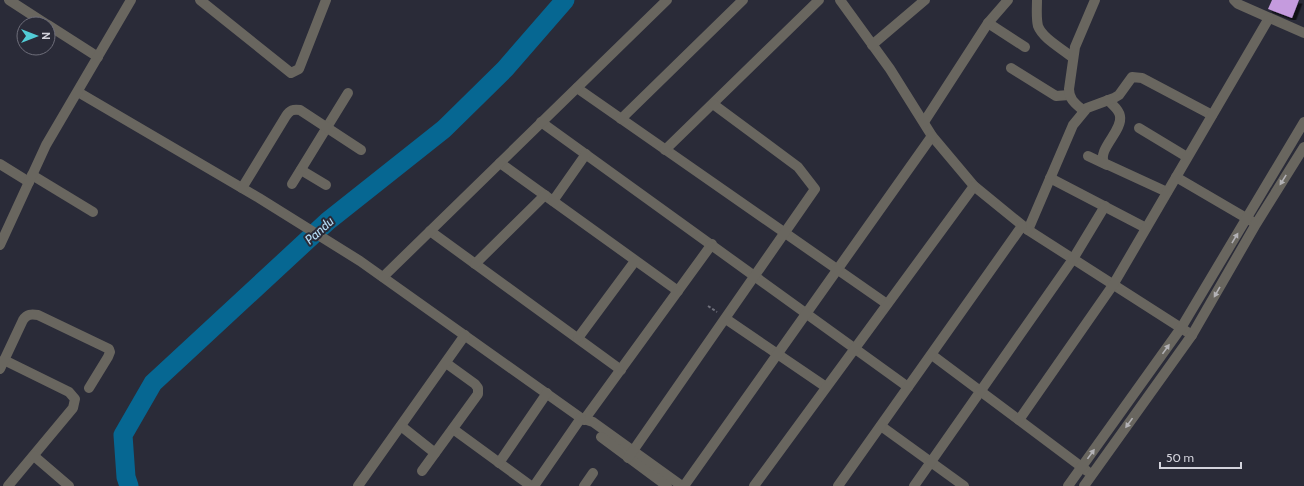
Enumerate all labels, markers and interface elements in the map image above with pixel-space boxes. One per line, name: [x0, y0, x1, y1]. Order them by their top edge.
north arrow: [16, 16, 56, 56]
text: N: [39, 32, 53, 40]
one-way arrow: [1280, 174, 1287, 186]
water label: Pandu: [301, 212, 337, 247]
one-way arrow: [1231, 233, 1239, 243]
one-way arrow: [1213, 286, 1220, 298]
one-way arrow: [1162, 343, 1171, 354]
one-way arrow: [1125, 418, 1133, 428]
scale bar: [1160, 444, 1241, 470]
one-way arrow: [1087, 449, 1095, 460]
text: 50 m: [1166, 450, 1194, 465]

